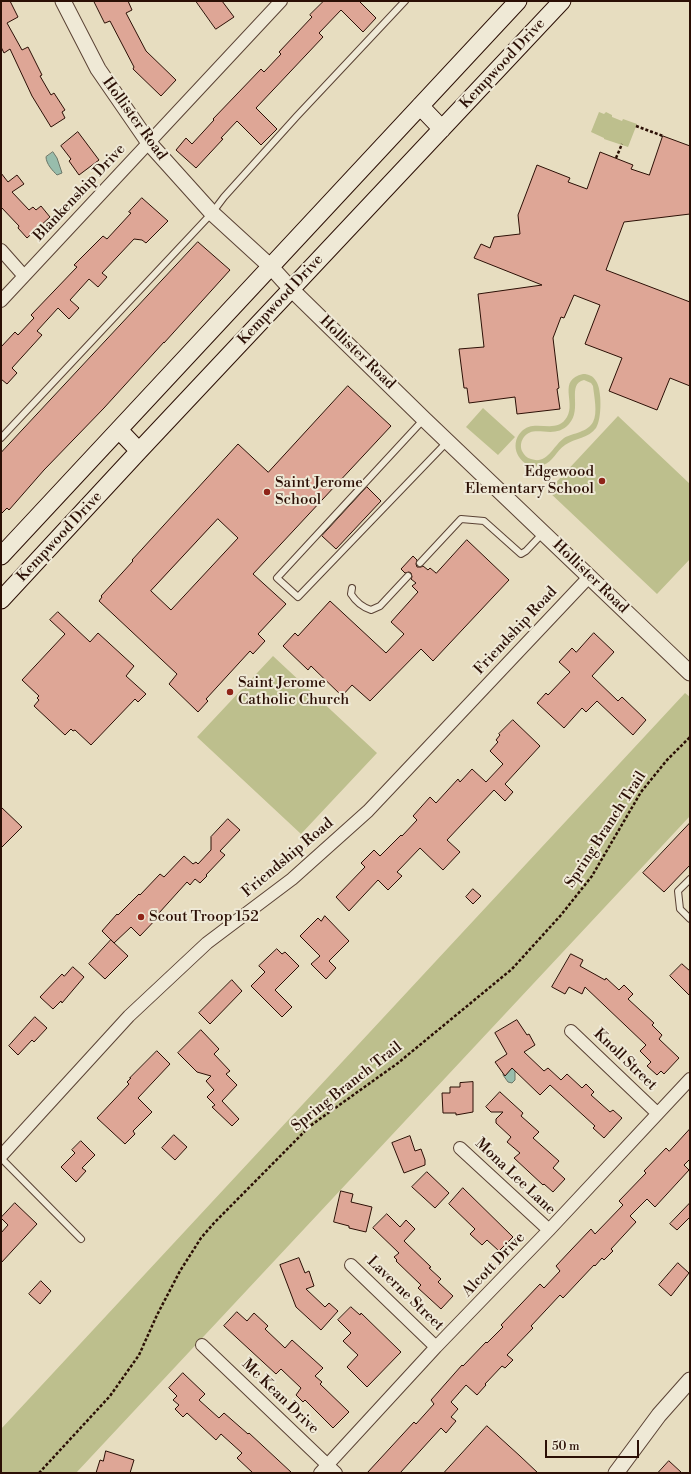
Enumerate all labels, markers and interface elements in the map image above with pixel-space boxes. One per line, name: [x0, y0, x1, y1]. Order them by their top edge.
street label: Kempwood Drive: [457, 15, 549, 113]
street label: Hollister Road: [98, 74, 170, 164]
street label: Blankenship Drive: [30, 141, 130, 245]
street label: Kempwood Drive: [235, 251, 327, 349]
street label: Hollister Road: [315, 312, 399, 394]
place label: Edgewood Elementary School: [465, 463, 594, 498]
place label: Saint Jerome School: [275, 474, 363, 509]
marker: Edgewood Elementary School: [597, 476, 607, 486]
marker: Saint Jerome School: [262, 487, 272, 497]
street label: Kempwood Drive: [14, 488, 106, 586]
street label: Hollister Road: [548, 536, 632, 618]
street label: Friendship Road: [471, 583, 561, 679]
place label: Saint Jerome Catholic Church: [238, 674, 349, 709]
marker: Saint Jerome Catholic Church: [225, 687, 235, 697]
street label: Spring Branch Trail: [562, 768, 650, 892]
street label: Friendship Road: [239, 815, 337, 901]
place label: Scout Troop 152: [149, 908, 259, 926]
marker: Scout Troop 152: [136, 912, 146, 922]
street label: Knoll Street: [590, 1025, 660, 1095]
street label: Spring Branch Trail: [288, 1038, 406, 1136]
street label: Mona Lee Lane: [471, 1135, 559, 1219]
street label: Alcott Drive: [459, 1229, 529, 1301]
street label: Laverne Street: [363, 1253, 447, 1335]
street label: Mc Kean Drive: [238, 1356, 322, 1438]
scale bar: [547, 1432, 641, 1458]
text: 50 m: [552, 1439, 580, 1454]

